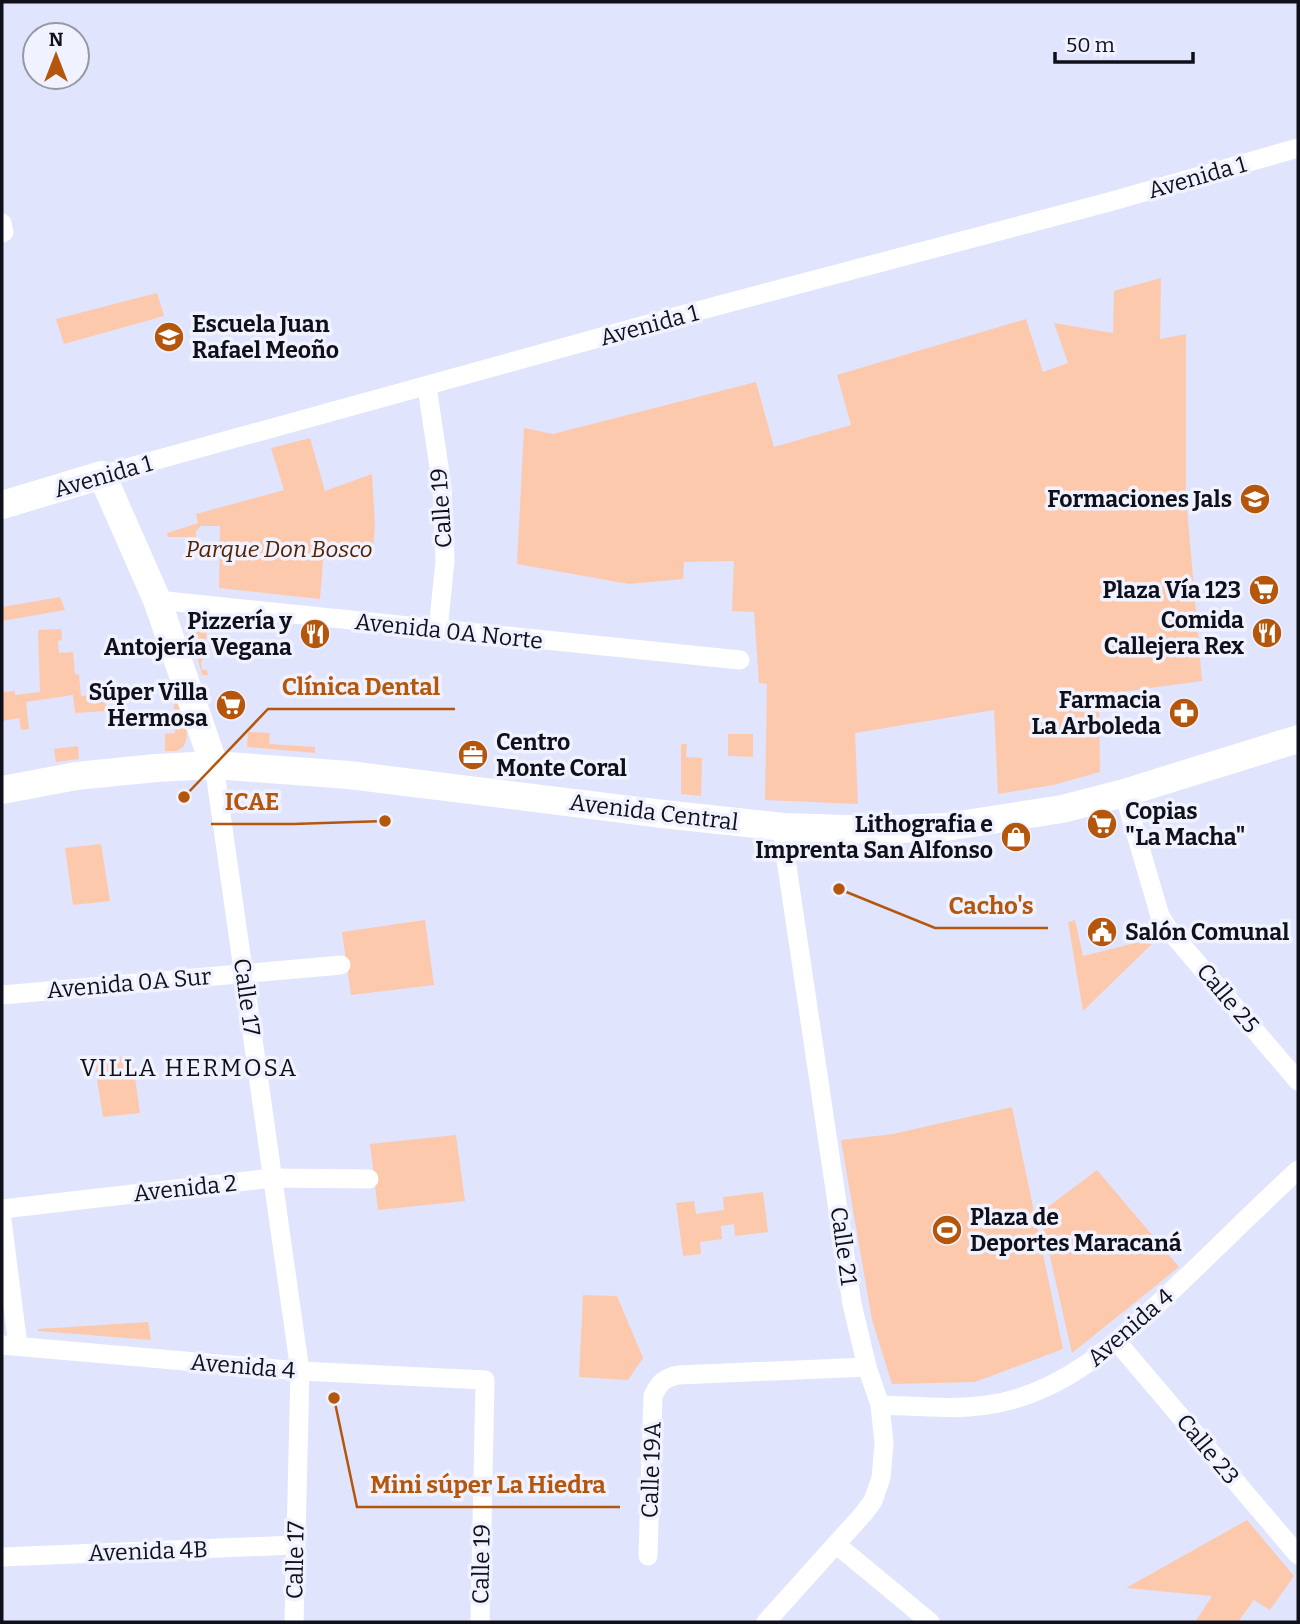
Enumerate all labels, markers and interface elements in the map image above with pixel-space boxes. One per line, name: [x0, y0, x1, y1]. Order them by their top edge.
north arrow: [21, 21, 91, 91]
scale bar: [1055, 21, 1193, 65]
text: N: [49, 28, 64, 51]
text: 50 m: [1066, 32, 1115, 58]
street label: Avenida 1: [1145, 149, 1250, 204]
street label: Avenida 1: [597, 298, 702, 352]
place label: Escuela Juan Rafael Meoño: [192, 310, 339, 364]
school or university icon: Escuela Juan Rafael Meoño: [152, 320, 186, 354]
street label: Avenida 1: [51, 448, 156, 503]
street label: Calle 19: [424, 467, 458, 549]
school or university icon: Formaciones Jals: [1238, 482, 1272, 516]
place label: Formaciones Jals: [1047, 485, 1232, 513]
park label: Parque Don Bosco: [185, 535, 373, 563]
supermarket icon: Plaza Vía 123: [1247, 573, 1281, 607]
place label: Plaza Vía 123: [1102, 576, 1241, 604]
place label: Comida Callejera Rex: [1104, 606, 1244, 660]
place label: Pizzería y Antojería Vegana: [104, 607, 292, 661]
street label: Avenida 0A Norte: [354, 607, 544, 655]
restaurant icon: Comida Callejera Rex: [1250, 616, 1284, 650]
restaurant icon: Pizzería y Antojería Vegana: [298, 617, 332, 651]
callout: Clínica Dental: [268, 664, 455, 709]
text: Clínica Dental: [282, 673, 441, 701]
place label: Súper Villa Hermosa: [89, 678, 208, 732]
place label: Farmacia La Arboleda: [1031, 686, 1161, 740]
supermarket icon: Súper Villa Hermosa: [214, 688, 248, 722]
pharmacy icon: Farmacia La Arboleda: [1167, 696, 1201, 730]
place label: Centro Monte Coral: [496, 728, 627, 782]
office icon: Centro Monte Coral: [456, 738, 490, 772]
callout: ICAE: [211, 779, 293, 824]
text: ICAE: [225, 788, 279, 816]
street label: Avenida Central: [568, 788, 740, 836]
place label: Copias "La Macha": [1125, 797, 1245, 851]
supermarket icon: Copias "La Macha": [1085, 807, 1119, 841]
place label: Lithografia e Imprenta San Alfonso: [755, 810, 993, 864]
shop icon: Lithografia e Imprenta San Alfonso: [999, 820, 1033, 854]
callout: Cacho's: [935, 883, 1048, 928]
text: Cacho's: [949, 892, 1034, 920]
public building icon: Salón Comunal: [1085, 915, 1119, 949]
place label: Salón Comunal: [1125, 918, 1289, 946]
street label: Calle 17: [228, 956, 266, 1038]
street label: Calle 25: [1191, 958, 1265, 1038]
street label: Avenida 0A Sur: [46, 962, 212, 1004]
district label: VILLA HERMOSA: [80, 1054, 298, 1082]
street label: Avenida 2: [132, 1169, 238, 1207]
place label: Plaza de Deportes Maracaná: [970, 1203, 1182, 1257]
street label: Calle 21: [825, 1205, 863, 1288]
sports icon: Plaza de Deportes Maracaná: [930, 1213, 964, 1247]
street label: Avenida 4: [1081, 1282, 1179, 1372]
street label: Avenida 4: [190, 1347, 297, 1385]
street label: Calle 23: [1171, 1408, 1245, 1490]
street label: Calle 19A: [635, 1421, 667, 1519]
callout: Mini súper La Hiedra: [357, 1462, 620, 1507]
text: Mini súper La Hiedra: [370, 1471, 606, 1499]
street label: Calle 17: [280, 1520, 310, 1599]
street label: Calle 19: [466, 1524, 496, 1604]
street label: Avenida 4B: [88, 1535, 208, 1567]

